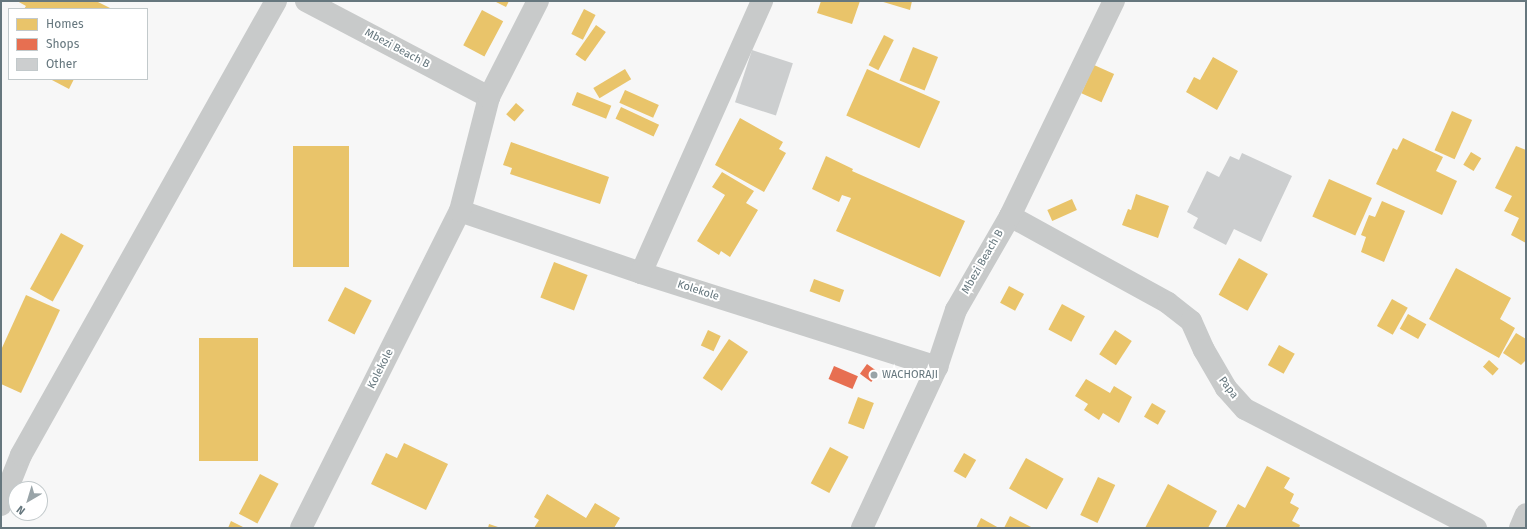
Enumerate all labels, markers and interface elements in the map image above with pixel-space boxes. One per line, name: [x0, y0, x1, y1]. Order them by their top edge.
legend: [8, 8, 148, 80]
text: Homes: [46, 17, 84, 31]
street label: Mbezi Beach B: [362, 26, 432, 72]
text: Shops: [46, 37, 79, 51]
text: Other: [46, 57, 77, 71]
street label: Mbezi Beach B: [959, 228, 1007, 296]
street label: Kolekole: [675, 278, 721, 304]
street label: Kolekole: [365, 347, 397, 391]
place label: WACHORAJI: [882, 368, 938, 382]
marker: WACHORAJI: [869, 370, 879, 380]
street label: Papa: [1215, 374, 1241, 402]
north arrow: [8, 481, 48, 521]
text: N: [14, 503, 28, 517]

